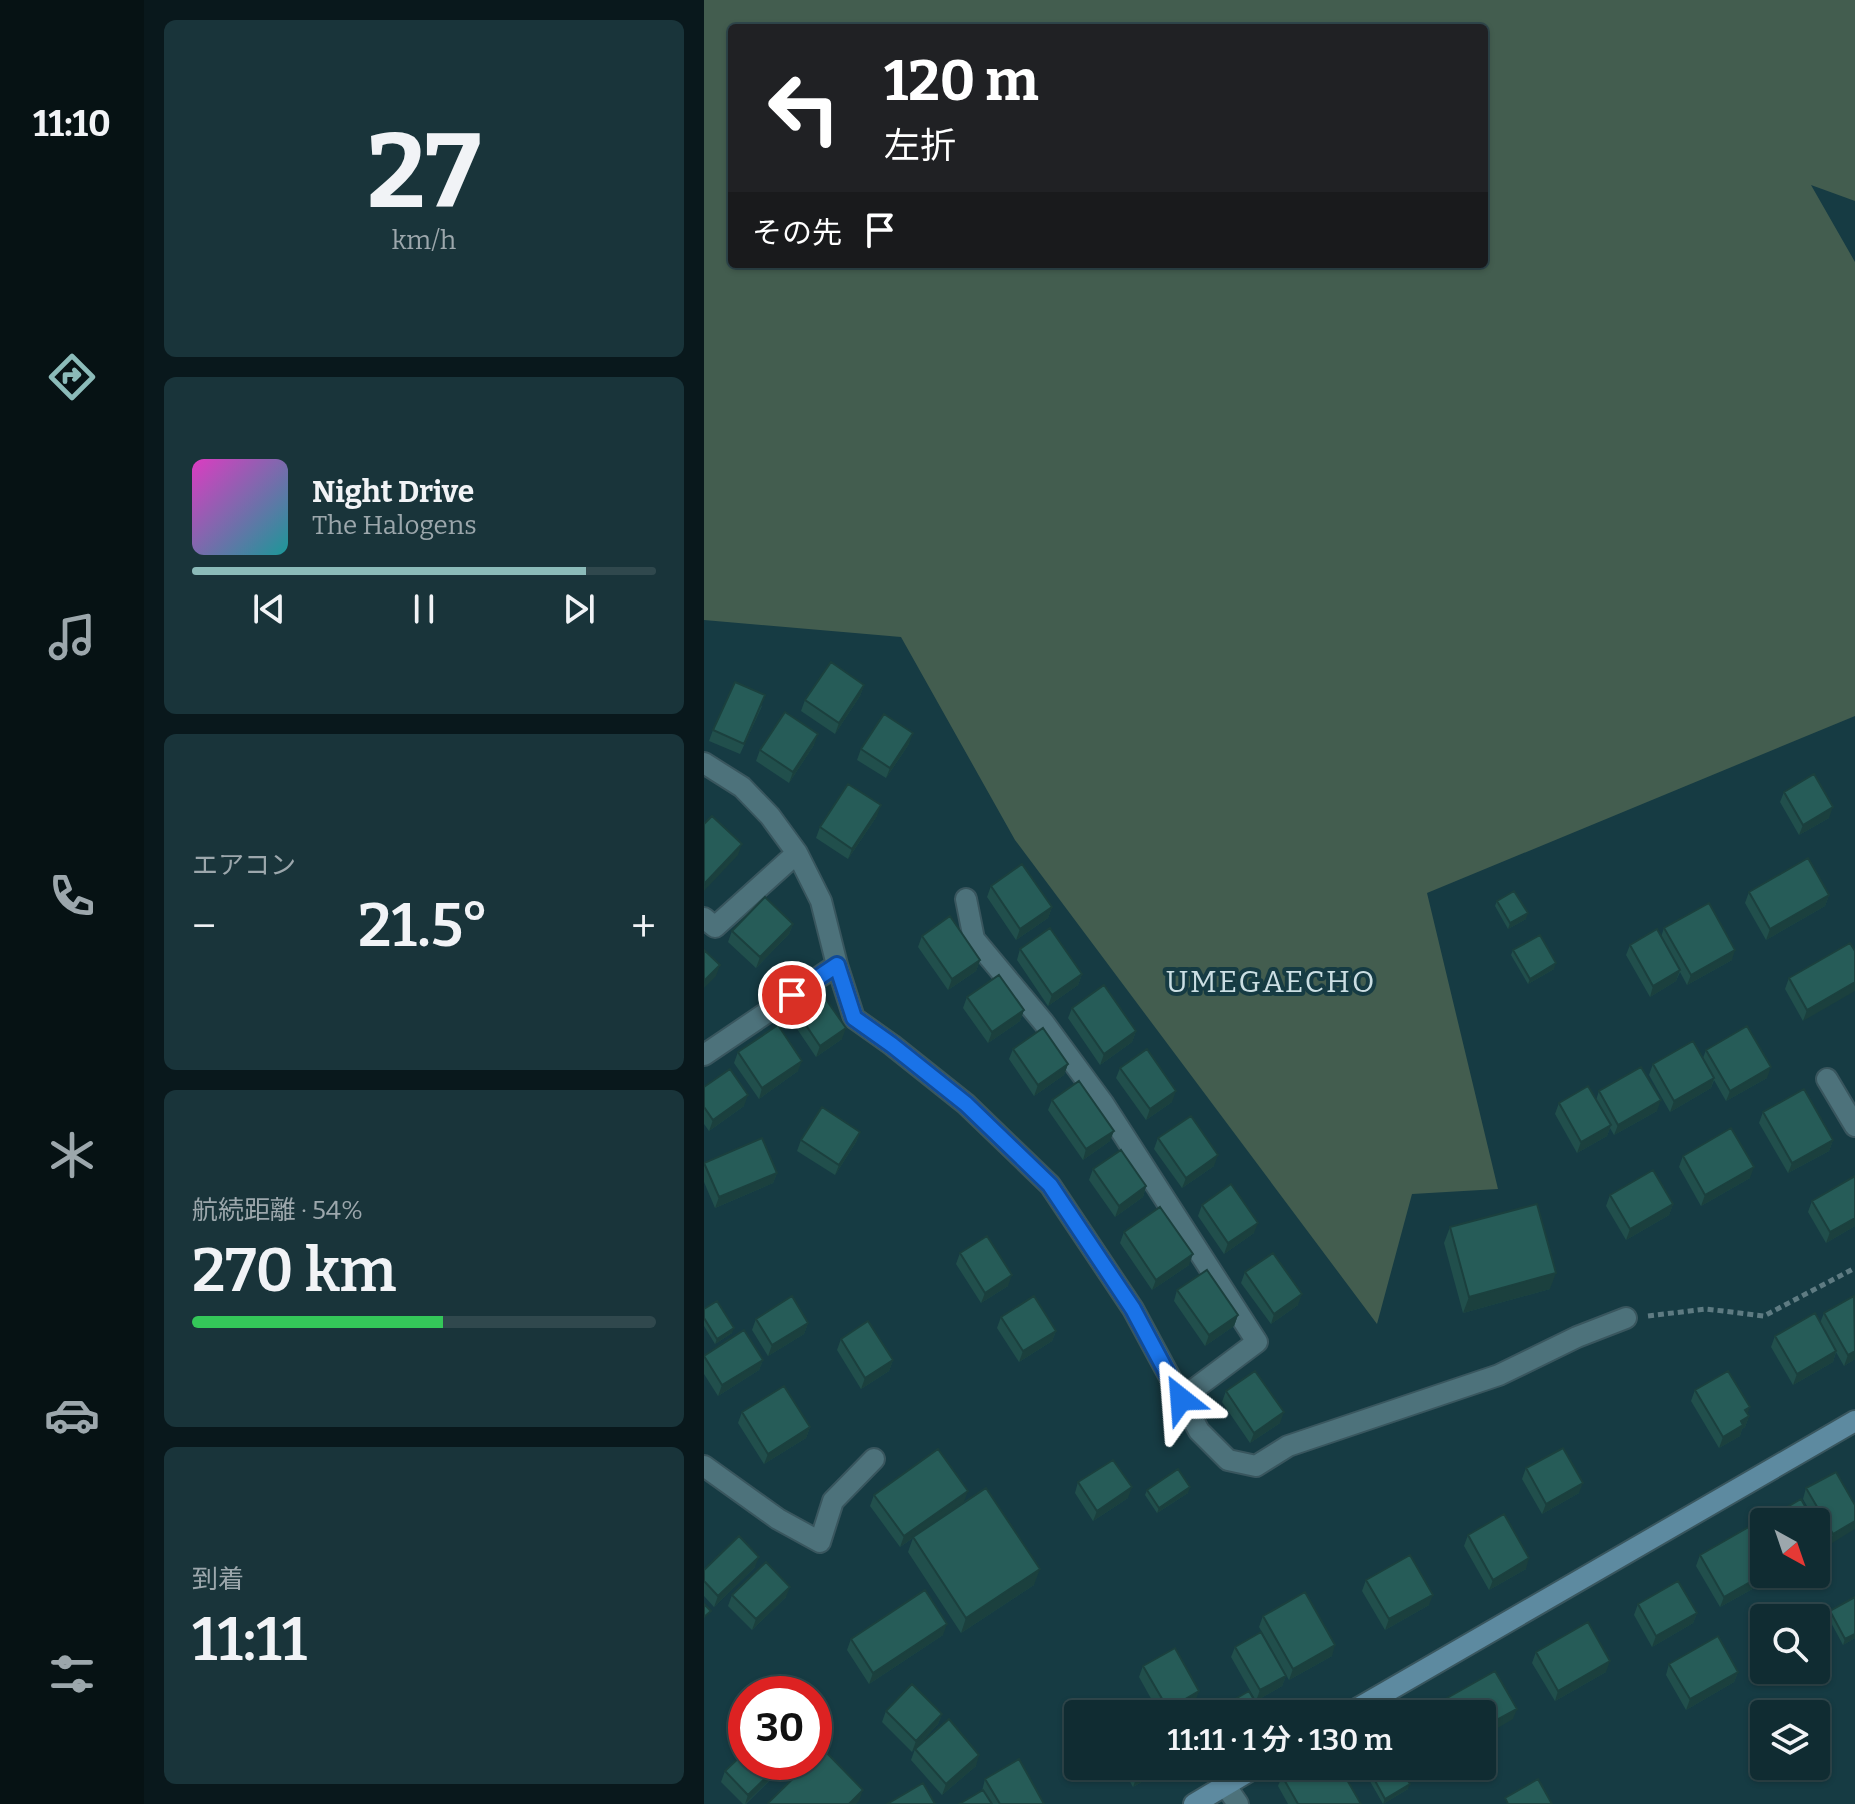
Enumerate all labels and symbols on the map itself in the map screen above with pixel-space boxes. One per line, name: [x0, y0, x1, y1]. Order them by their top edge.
pin: [758, 961, 826, 1029]
district label: UMEGAECHO: [1166, 964, 1376, 1000]
position arrow: [1139, 1357, 1223, 1441]
north arrow: [1750, 1508, 1830, 1588]
speed limit sign: 30: [728, 1676, 832, 1780]

